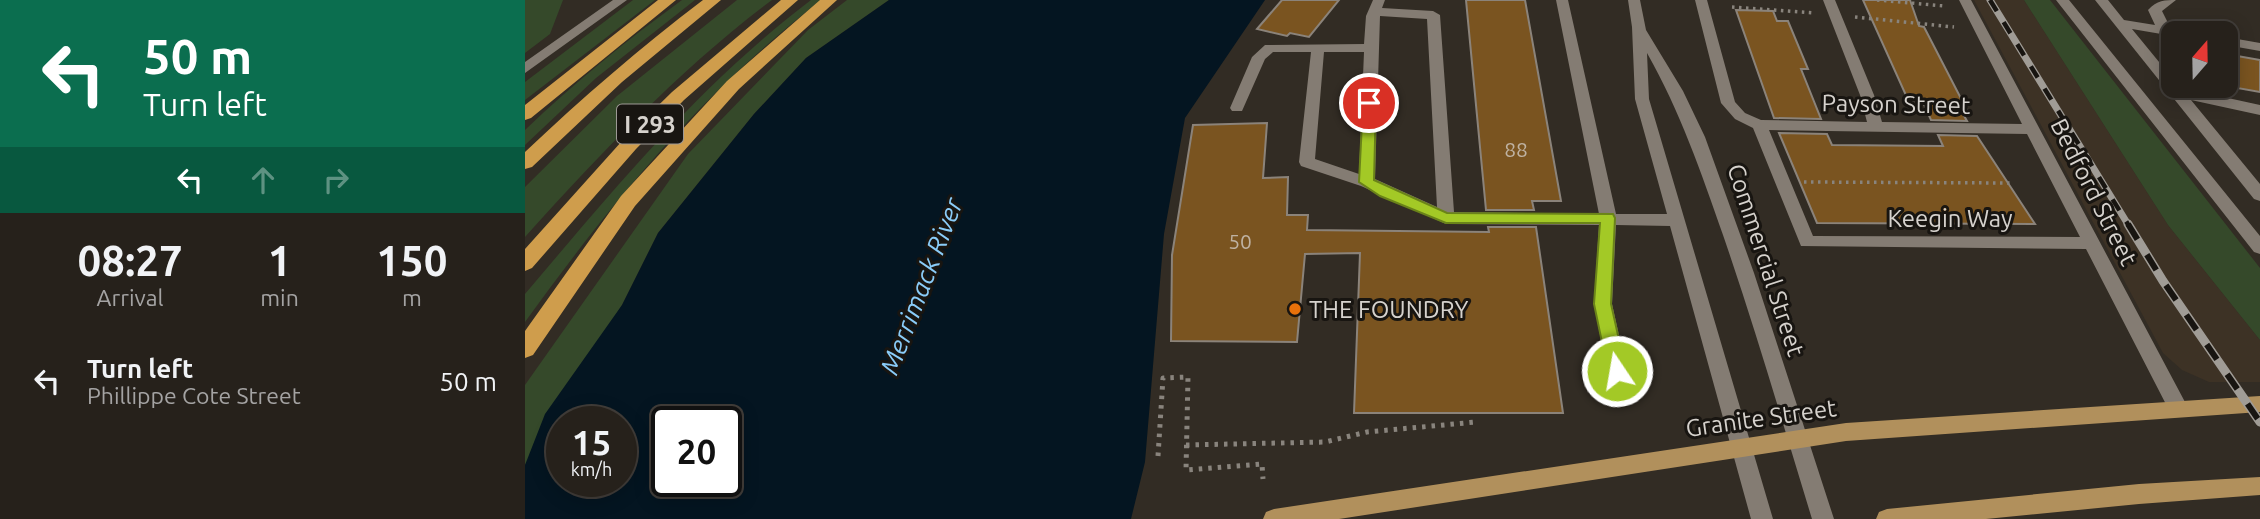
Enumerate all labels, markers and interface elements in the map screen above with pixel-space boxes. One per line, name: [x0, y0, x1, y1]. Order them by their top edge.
north arrow: [2161, 21, 2238, 98]
map controls: [2161, 21, 2238, 98]
icon: left: [28, 28, 119, 119]
text: 50 m: [143, 28, 252, 83]
pin: [1339, 73, 1399, 133]
icon: arrive: [1350, 84, 1388, 122]
text: Turn left: [143, 86, 267, 122]
street label: Payson Street: [1821, 89, 1971, 119]
road number: I 293: [617, 105, 683, 144]
street label: Bedford Street: [2045, 114, 2143, 270]
house number: 88: [1504, 137, 1528, 161]
street label: Commercial Street: [1722, 160, 1810, 360]
icon: left: [171, 161, 209, 199]
icon: ahead: [244, 161, 282, 199]
icon: right: [317, 161, 355, 199]
water label: Merrimack River: [874, 193, 968, 378]
street label: Keegin Way: [1887, 205, 2013, 232]
house number: 50: [1228, 229, 1252, 253]
text: 08:27: [78, 237, 183, 284]
text: 1: [268, 237, 291, 284]
text: 150: [376, 237, 447, 284]
text: Arrival: [97, 285, 164, 310]
text: min: [260, 285, 299, 310]
text: m: [402, 285, 422, 310]
place label: THE FOUNDRY: [1309, 296, 1468, 323]
marker: THE FOUNDRY: [1287, 301, 1303, 317]
position arrow: [1580, 334, 1654, 408]
text: Turn left: [87, 354, 193, 383]
icon: left: [28, 362, 66, 400]
text: 50 m: [439, 367, 497, 396]
text: Phillippe Cote Street: [87, 383, 301, 408]
street label: Granite Street: [1684, 394, 1839, 442]
speed limit sign: 20: [651, 406, 742, 497]
text: 15: [572, 422, 611, 462]
text: km/h: [571, 459, 612, 479]

